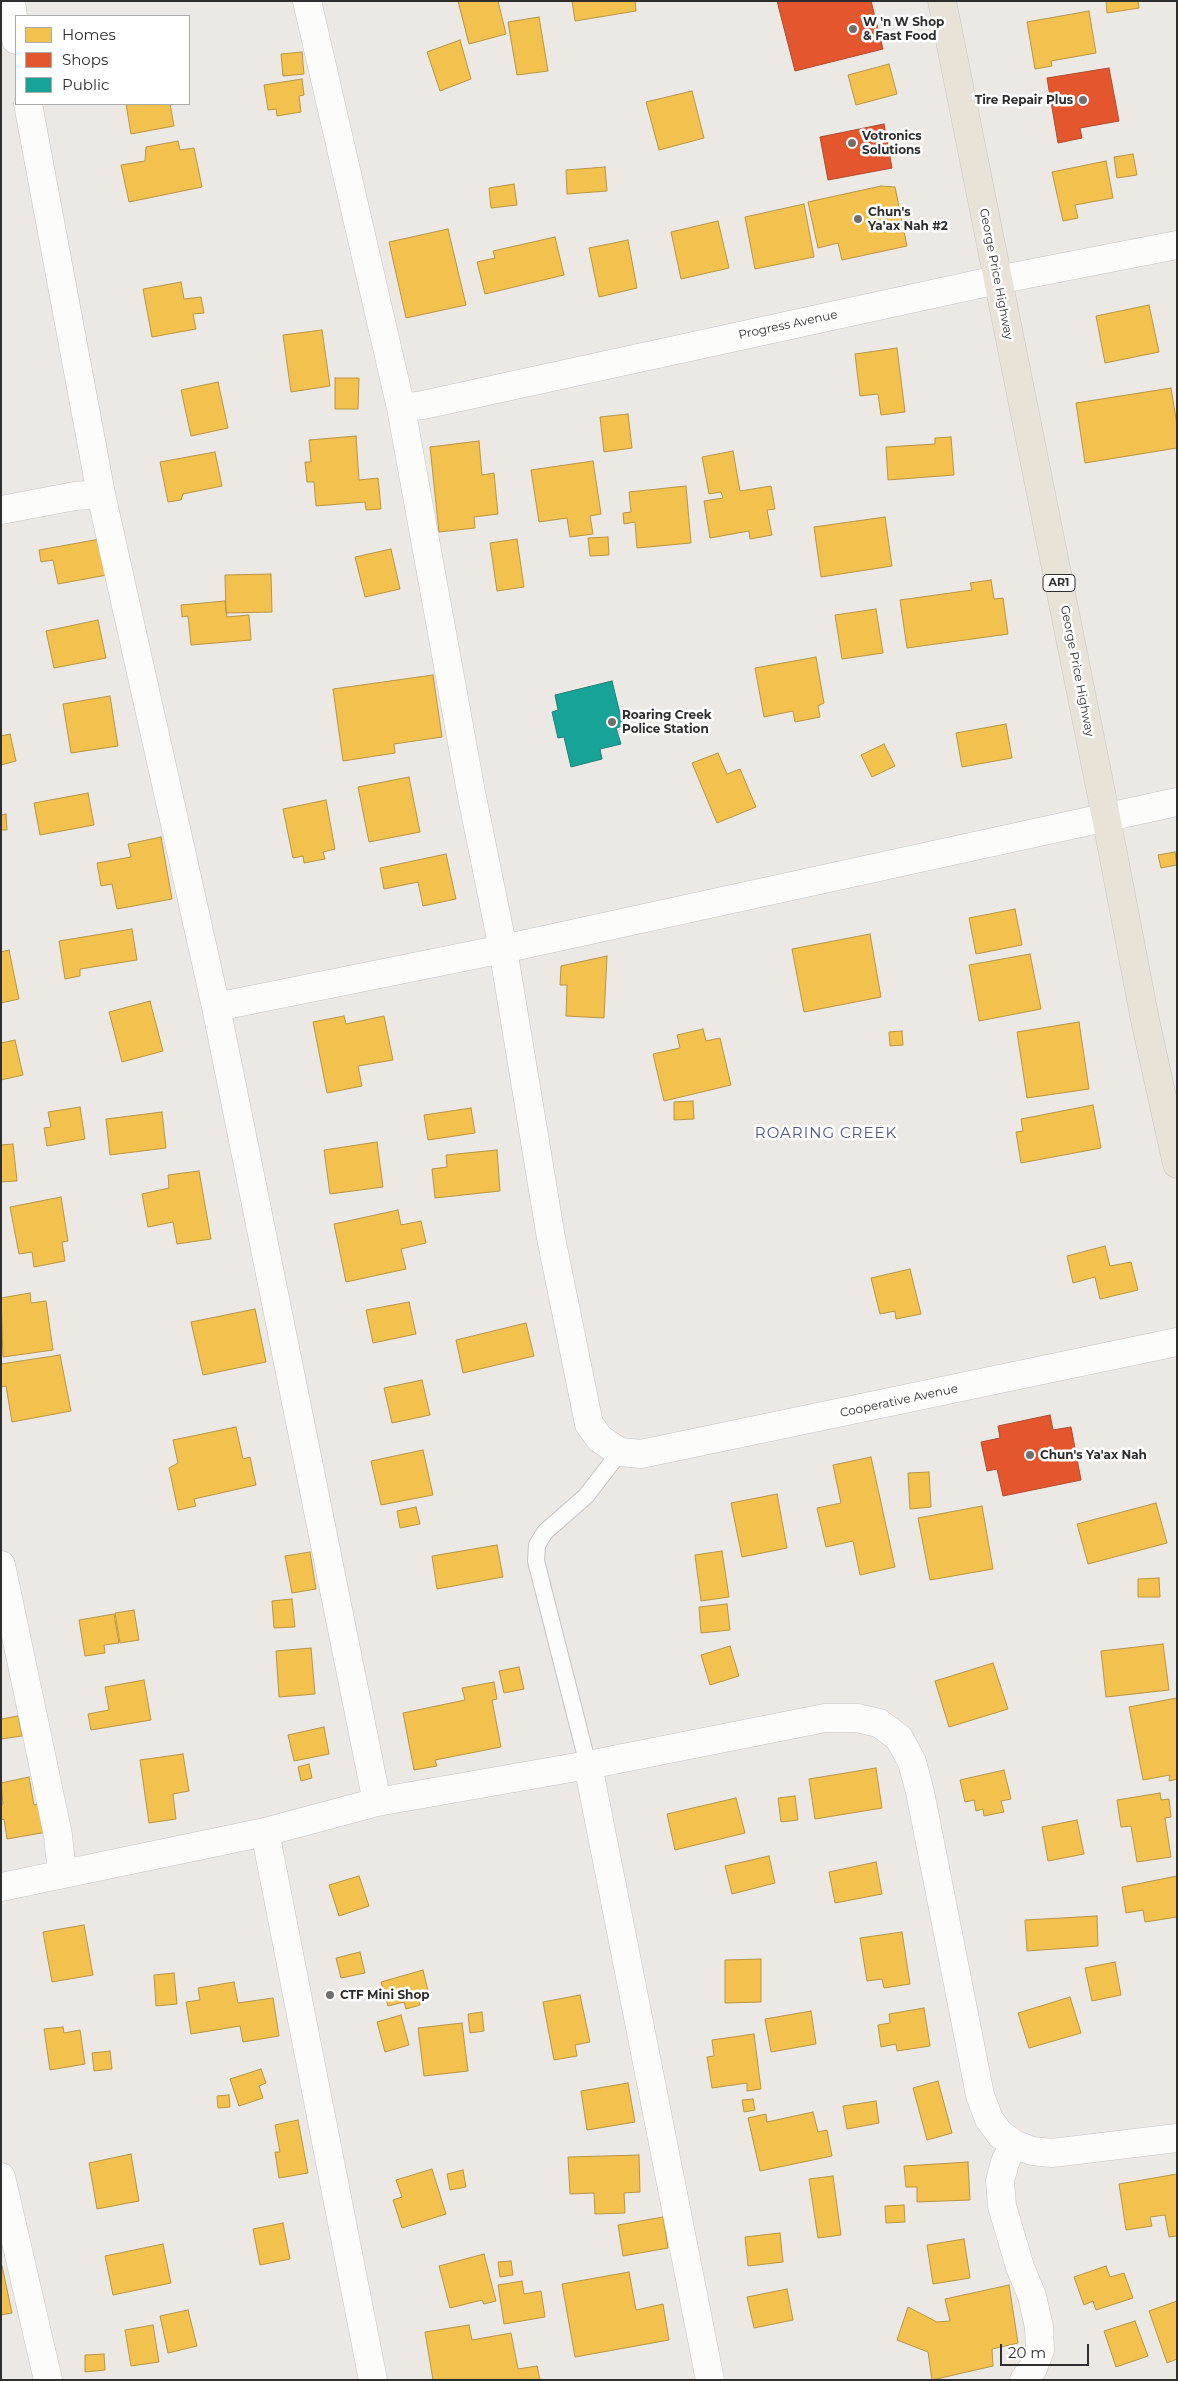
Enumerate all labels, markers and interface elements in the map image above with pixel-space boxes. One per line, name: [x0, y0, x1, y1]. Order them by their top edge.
legend: [15, 15, 190, 105]
place label: W 'n W Shop & Fast Food: [863, 15, 944, 43]
marker: W 'n W Shop & Fast Food: [847, 23, 859, 35]
text: Homes: [62, 25, 116, 44]
text: Shops: [62, 50, 108, 69]
text: Public: [62, 75, 110, 94]
place label: Tire Repair Plus: [975, 93, 1073, 107]
marker: Tire Repair Plus: [1077, 94, 1089, 106]
place label: Votronics Solutions: [862, 129, 922, 157]
marker: Votronics Solutions: [846, 137, 858, 149]
place label: Chun's Ya'ax Nah #2: [868, 205, 948, 233]
street label: George Price Highway: [976, 207, 1016, 341]
marker: Chun's Ya'ax Nah #2: [852, 213, 864, 225]
street label: Progress Avenue: [737, 307, 839, 343]
road number: AR1: [1043, 574, 1075, 592]
street label: George Price Highway: [1057, 604, 1097, 738]
place label: Roaring Creek Police Station: [622, 708, 712, 736]
marker: Roaring Creek Police Station: [606, 716, 618, 728]
district label: ROARING CREEK: [753, 1125, 899, 1143]
street label: Cooperative Avenue: [839, 1381, 959, 1421]
place label: Chun's Ya'ax Nah: [1040, 1448, 1147, 1462]
marker: Chun's Ya'ax Nah: [1024, 1449, 1036, 1461]
place label: CTF Mini Shop: [340, 1988, 430, 2002]
marker: CTF Mini Shop: [324, 1989, 336, 2001]
scale bar: [1003, 2334, 1092, 2366]
text: 20 m: [1008, 2343, 1046, 2362]

